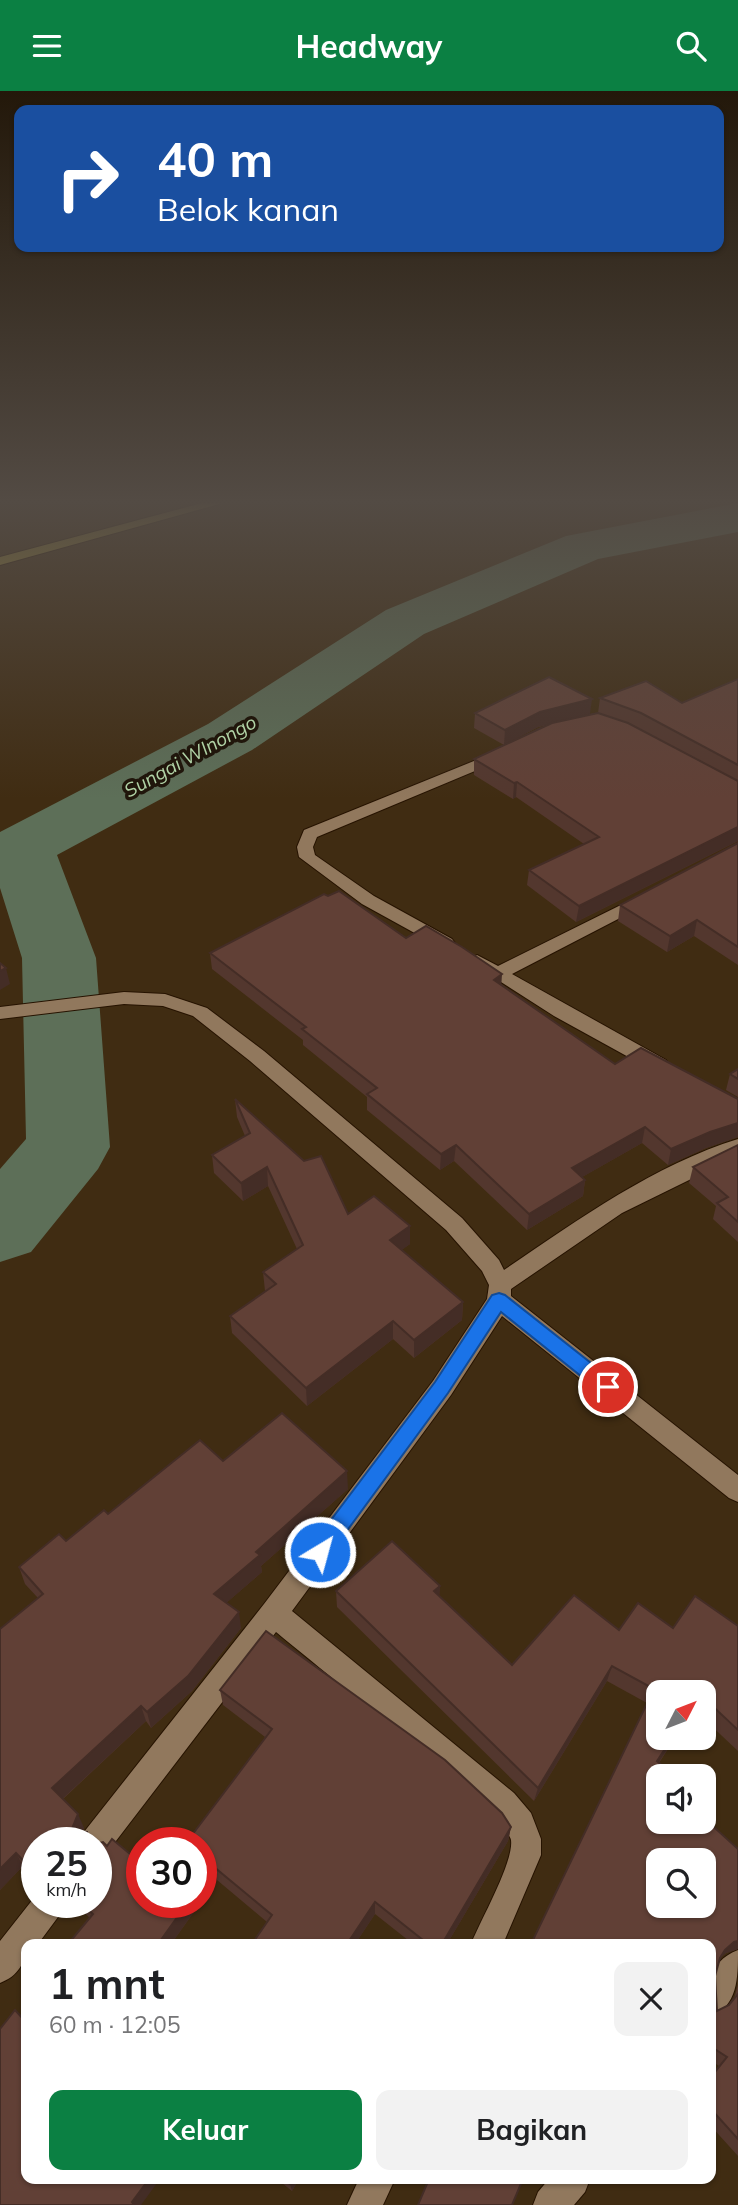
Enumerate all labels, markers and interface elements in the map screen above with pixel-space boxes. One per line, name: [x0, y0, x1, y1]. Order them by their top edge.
text: Headway: [296, 26, 442, 66]
icon: menu: [28, 27, 66, 65]
icon: search: [672, 27, 710, 65]
text: 40 m: [157, 128, 273, 189]
icon: right: [42, 133, 133, 224]
text: Belok kanan: [157, 189, 339, 229]
water label: Sungai WInongo: [120, 710, 261, 802]
pin: [578, 1357, 638, 1417]
icon: arrive: [589, 1368, 627, 1406]
position arrow: [283, 1515, 357, 1589]
north arrow: [646, 1680, 716, 1750]
map controls: [646, 1680, 716, 1918]
button: sound: [646, 1764, 716, 1834]
speed limit sign: 30: [126, 1827, 217, 1918]
text: 25: [45, 1841, 88, 1885]
button: search: [646, 1848, 716, 1918]
text: km/h: [46, 1878, 87, 1901]
text: 1 mnt: [49, 1957, 165, 2010]
button: close: [614, 1962, 688, 2036]
text: 60 m · 12:05: [49, 2010, 181, 2039]
button: Keluar: [49, 2090, 362, 2170]
button: Bagikan: [376, 2090, 688, 2170]

